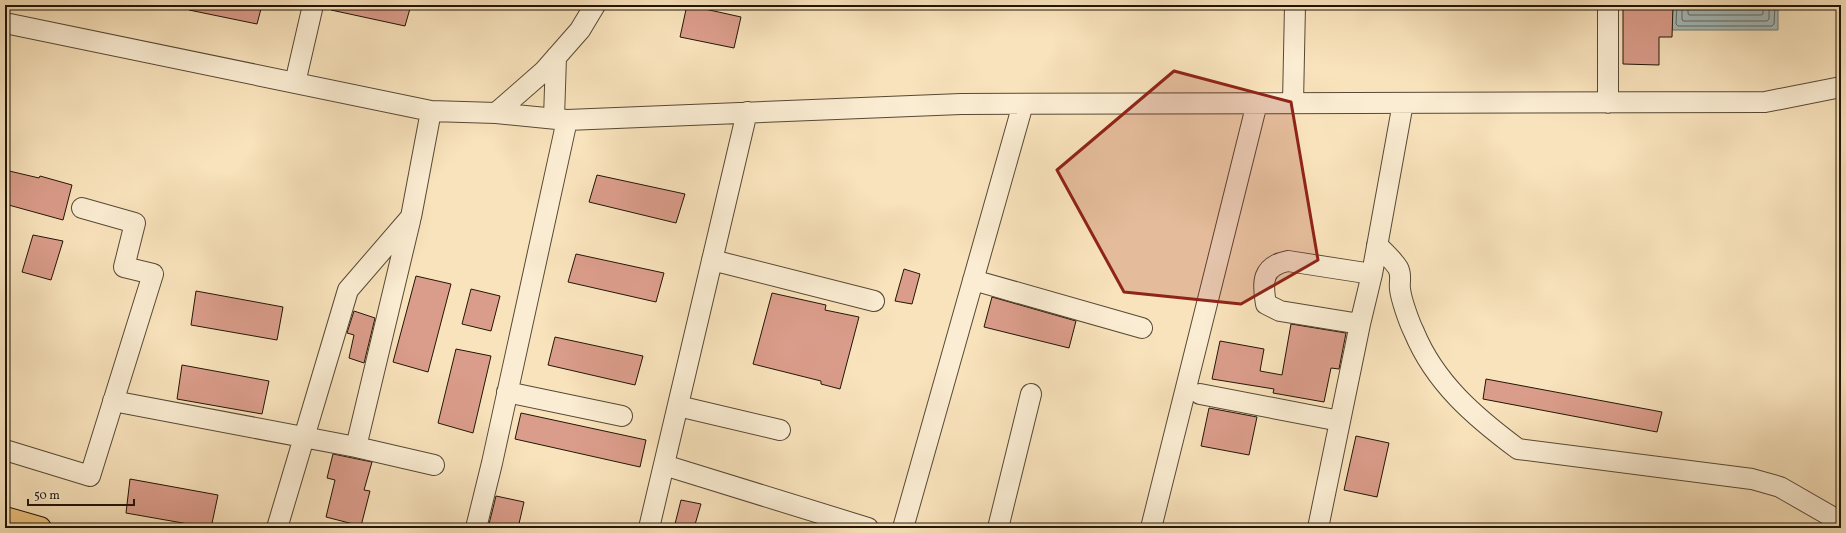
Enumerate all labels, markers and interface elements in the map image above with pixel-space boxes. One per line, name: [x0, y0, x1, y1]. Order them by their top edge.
scale bar: [28, 481, 134, 507]
text: 50 m: [34, 488, 60, 504]

